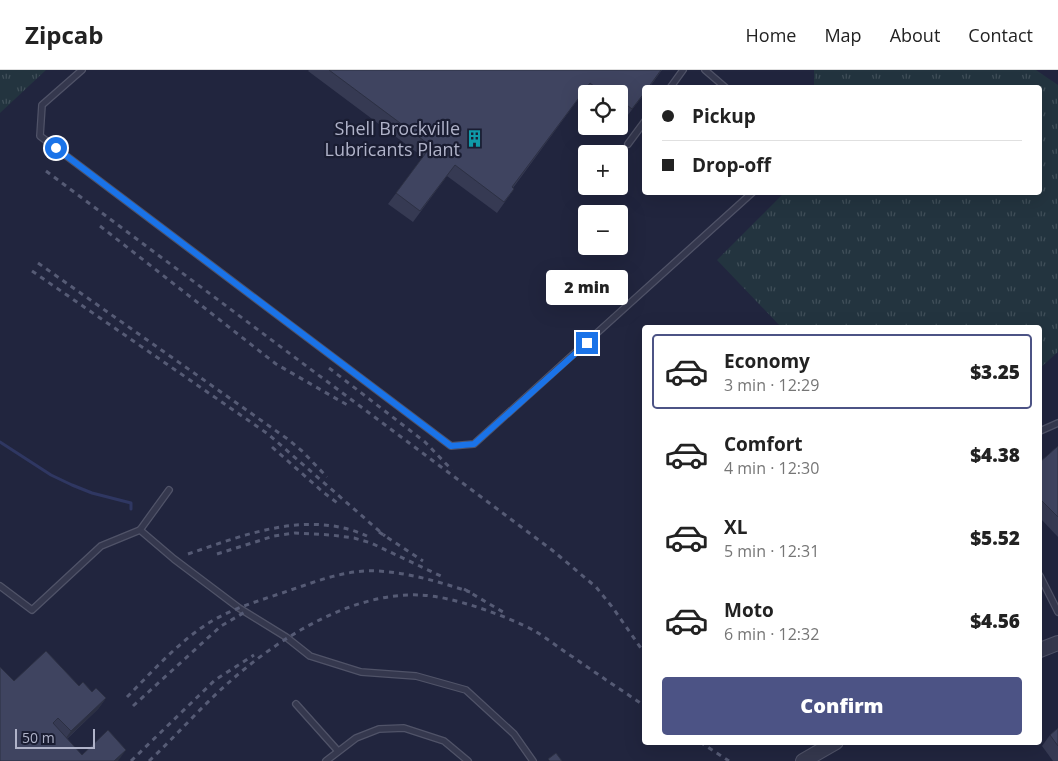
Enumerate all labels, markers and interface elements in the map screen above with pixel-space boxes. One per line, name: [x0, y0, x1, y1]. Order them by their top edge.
text: Zipcab: [25, 18, 103, 51]
text: Home: [746, 23, 796, 47]
text: Map: [824, 23, 862, 47]
text: About: [890, 23, 940, 47]
text: Contact: [968, 23, 1033, 47]
map controls: [578, 85, 628, 255]
button: locate: [578, 85, 628, 135]
text: Pickup: [692, 103, 756, 129]
place label: Shell Brockville Lubricants Plant: [324, 116, 460, 161]
building icon: Shell Brockville Lubricants Plant: [464, 129, 484, 149]
route start: [45, 137, 67, 159]
button: +: [578, 145, 628, 195]
text: Drop-off: [692, 152, 771, 178]
button: −: [578, 205, 628, 255]
callout: 2 min: [546, 270, 628, 306]
text: 2 min: [564, 276, 610, 298]
route end: [576, 332, 598, 354]
text: Economy: [724, 348, 810, 374]
icon: car: [664, 349, 709, 394]
text: $3.25: [970, 359, 1020, 385]
text: 3 min · 12:29: [724, 374, 819, 396]
text: Comfort: [724, 431, 803, 457]
icon: car: [664, 432, 709, 477]
text: $4.38: [970, 442, 1020, 468]
text: 4 min · 12:30: [724, 457, 819, 479]
text: XL: [724, 514, 747, 540]
icon: car: [664, 515, 709, 560]
text: $5.52: [970, 525, 1020, 551]
text: 5 min · 12:31: [724, 540, 819, 562]
text: Moto: [724, 597, 774, 623]
icon: car: [664, 598, 709, 643]
text: $4.56: [970, 608, 1020, 634]
text: 6 min · 12:32: [724, 623, 819, 645]
button: Confirm: [662, 677, 1022, 735]
scale bar: [15, 726, 95, 749]
text: 50 m: [22, 728, 55, 747]

